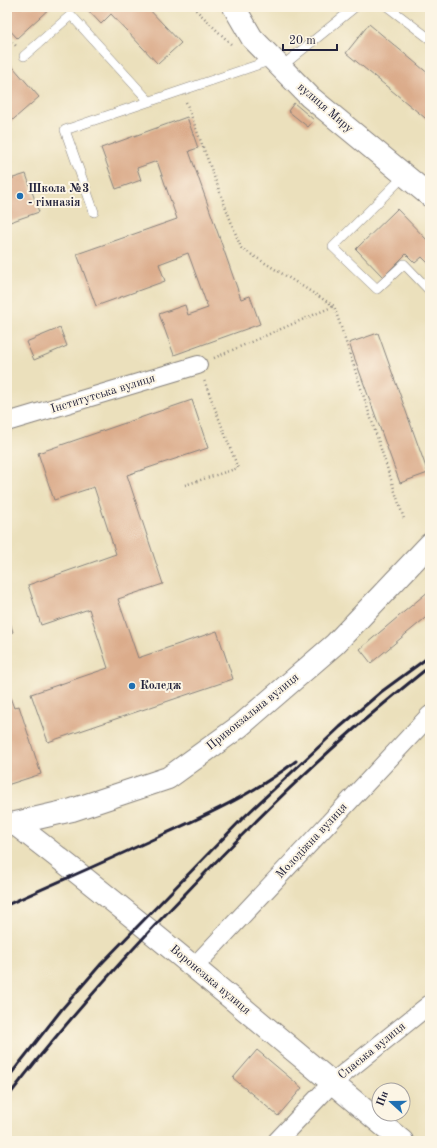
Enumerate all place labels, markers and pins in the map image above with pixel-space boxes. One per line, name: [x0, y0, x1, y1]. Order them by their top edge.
place label: Школа №3 - гімназія: [28, 183, 89, 209]
marker: Школа №3 - гімназія: [15, 191, 25, 201]
place label: Коледж: [140, 680, 182, 692]
marker: Коледж: [127, 681, 137, 691]

